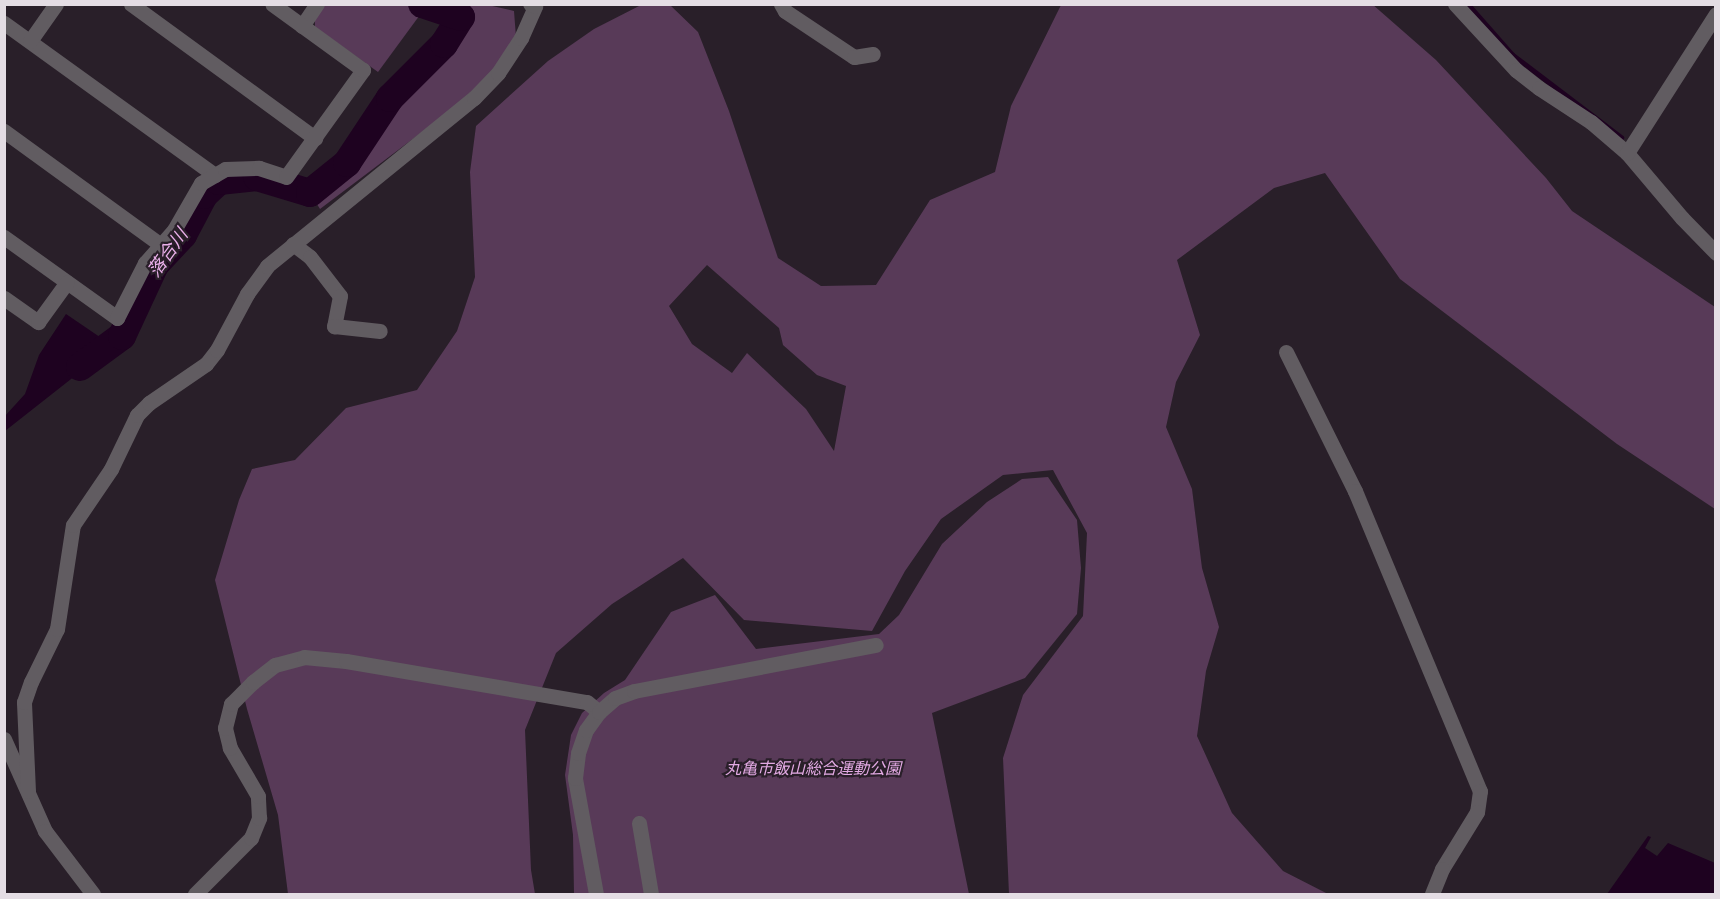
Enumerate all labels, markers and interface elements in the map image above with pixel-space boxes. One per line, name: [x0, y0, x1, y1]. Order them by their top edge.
water label: 落合川: [143, 225, 193, 281]
park label: 丸亀市飯山総合運動公園: [725, 758, 901, 778]

